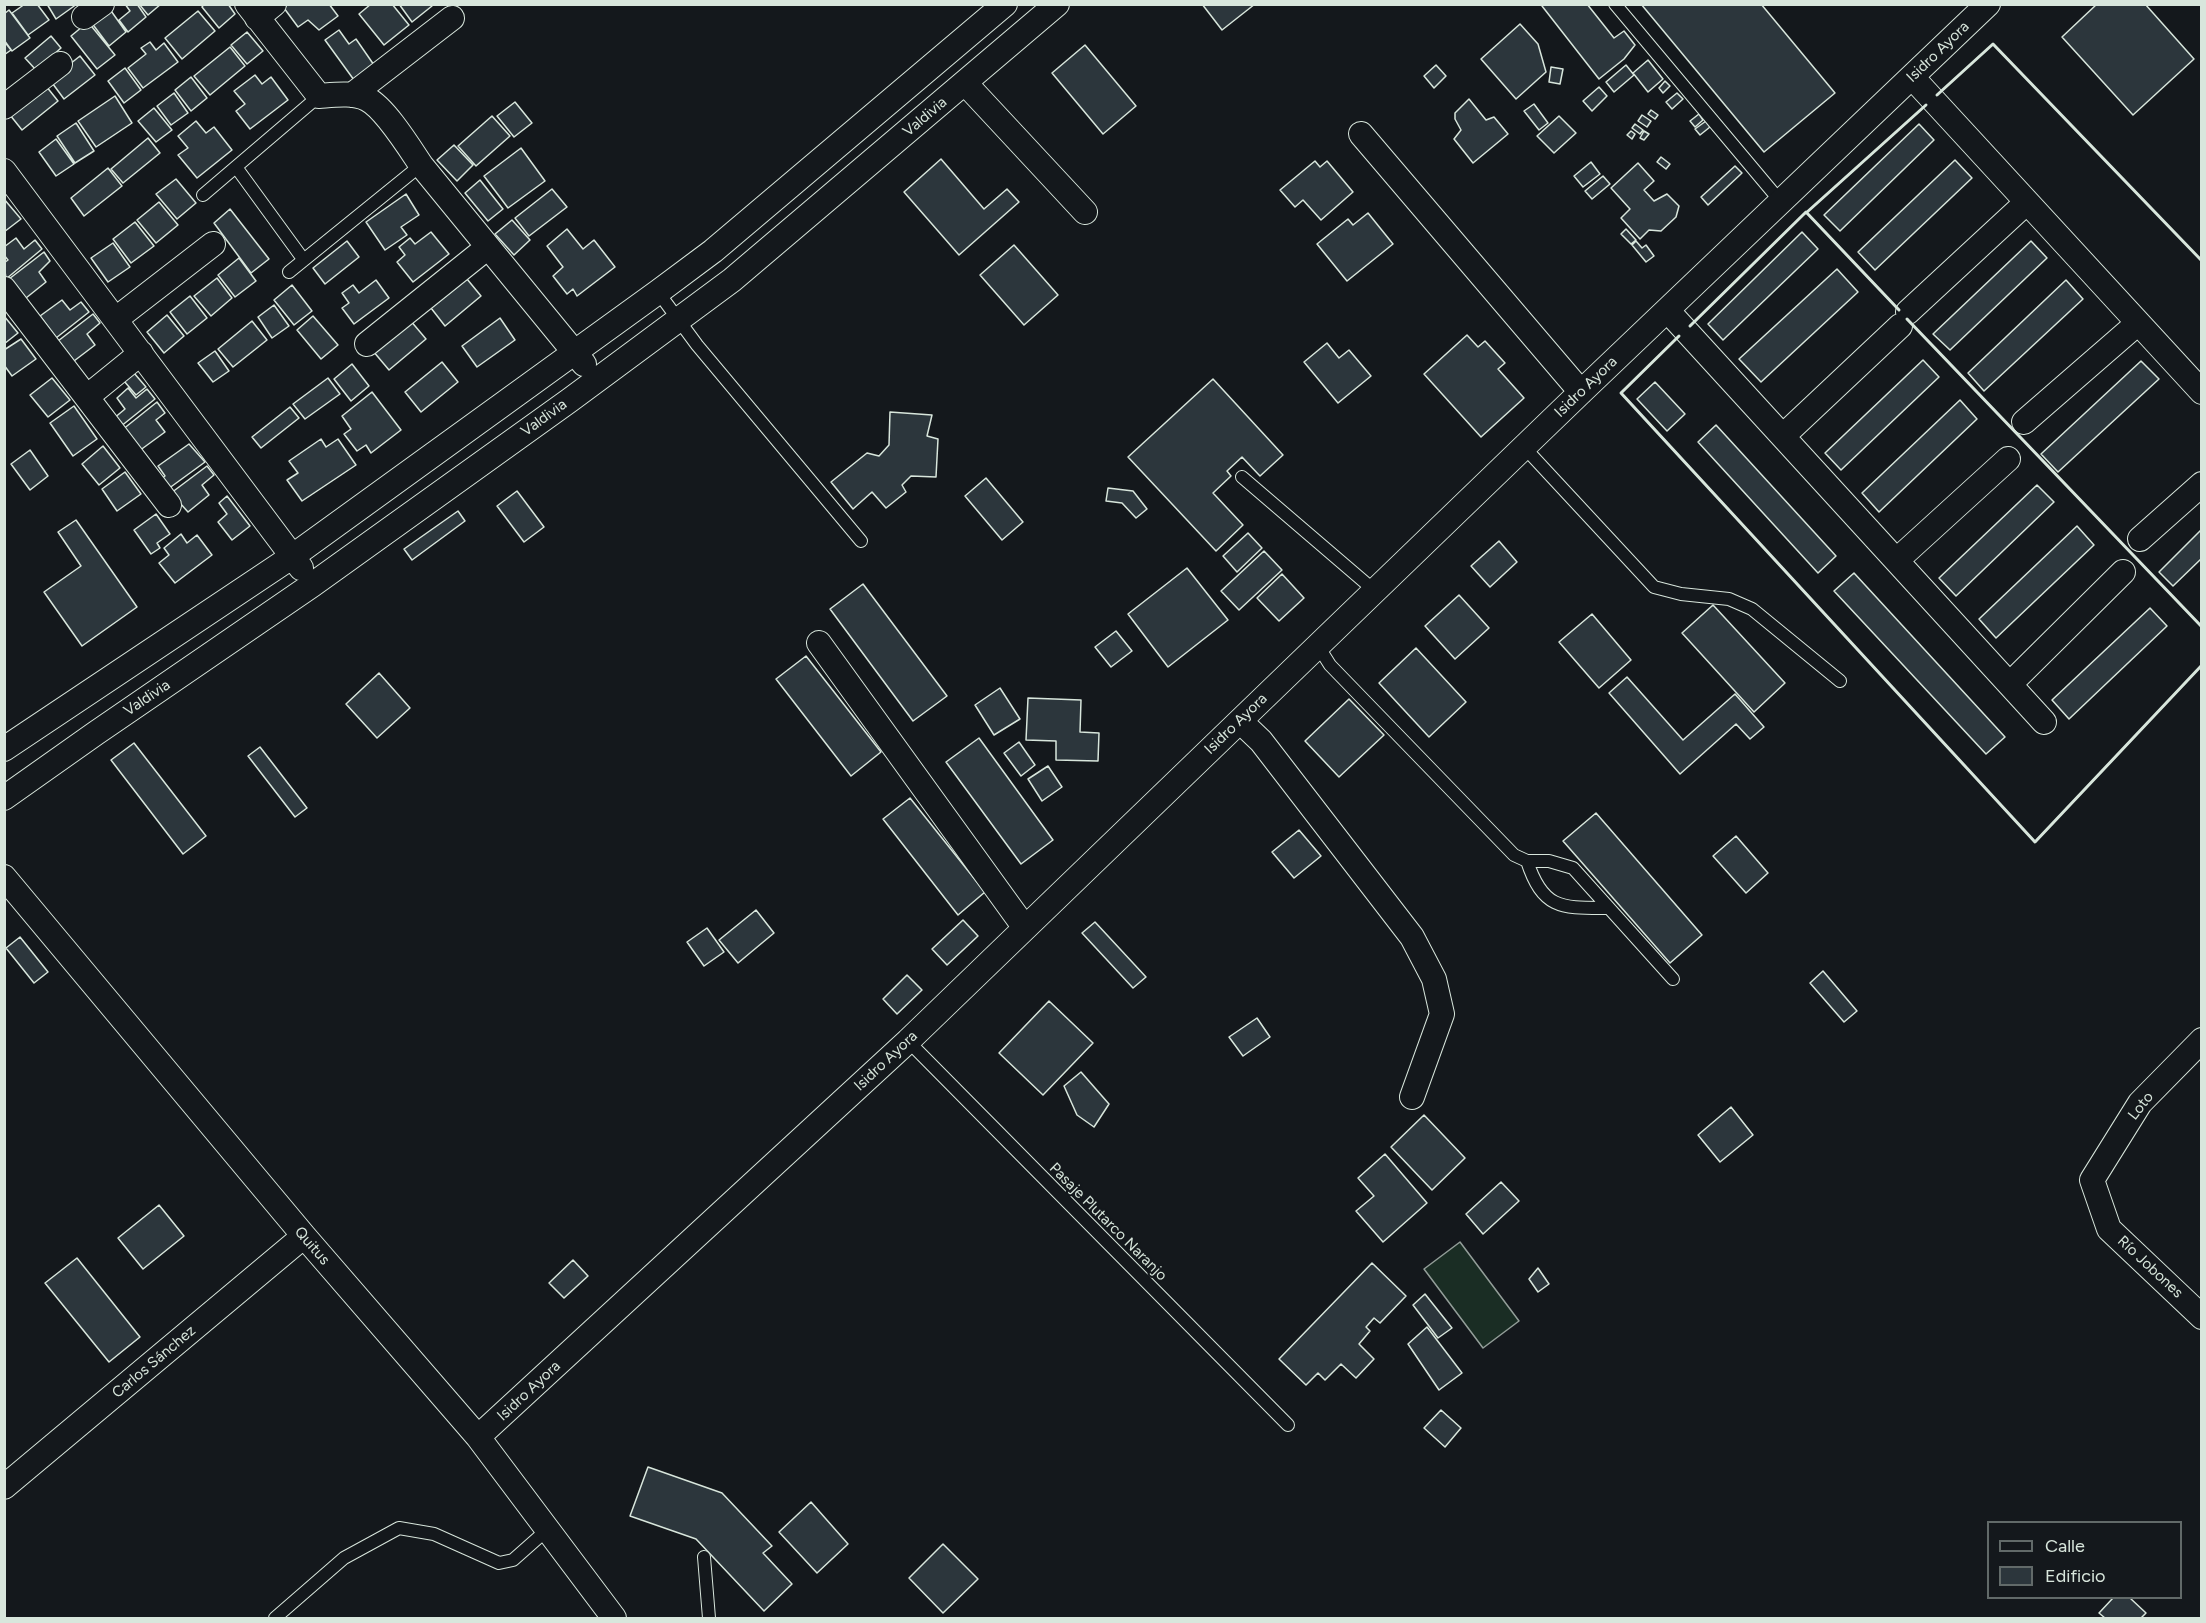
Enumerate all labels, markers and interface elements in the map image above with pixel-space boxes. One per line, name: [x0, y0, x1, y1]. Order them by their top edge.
street label: Isidro Ayora: [1903, 18, 1973, 86]
street label: Valdivia: [899, 93, 951, 141]
street label: Isidro Ayora: [1551, 353, 1621, 421]
street label: Valdivia: [518, 395, 570, 441]
street label: Valdivia: [120, 676, 174, 720]
street label: Isidro Ayora: [1201, 690, 1271, 758]
street label: Isidro Ayora: [851, 1027, 921, 1095]
street label: Loto: [2124, 1088, 2158, 1124]
street label: Pasaje Plutarco Naranjo: [1045, 1159, 1171, 1285]
street label: Quitus: [291, 1223, 333, 1269]
street label: Río Jobones: [2114, 1232, 2186, 1302]
street label: Carlos Sánchez: [109, 1322, 199, 1402]
street label: Isidro Ayora: [494, 1357, 564, 1425]
legend: [1987, 1521, 2182, 1599]
text: Calle: [2045, 1535, 2085, 1557]
text: Edificio: [2045, 1565, 2106, 1587]

